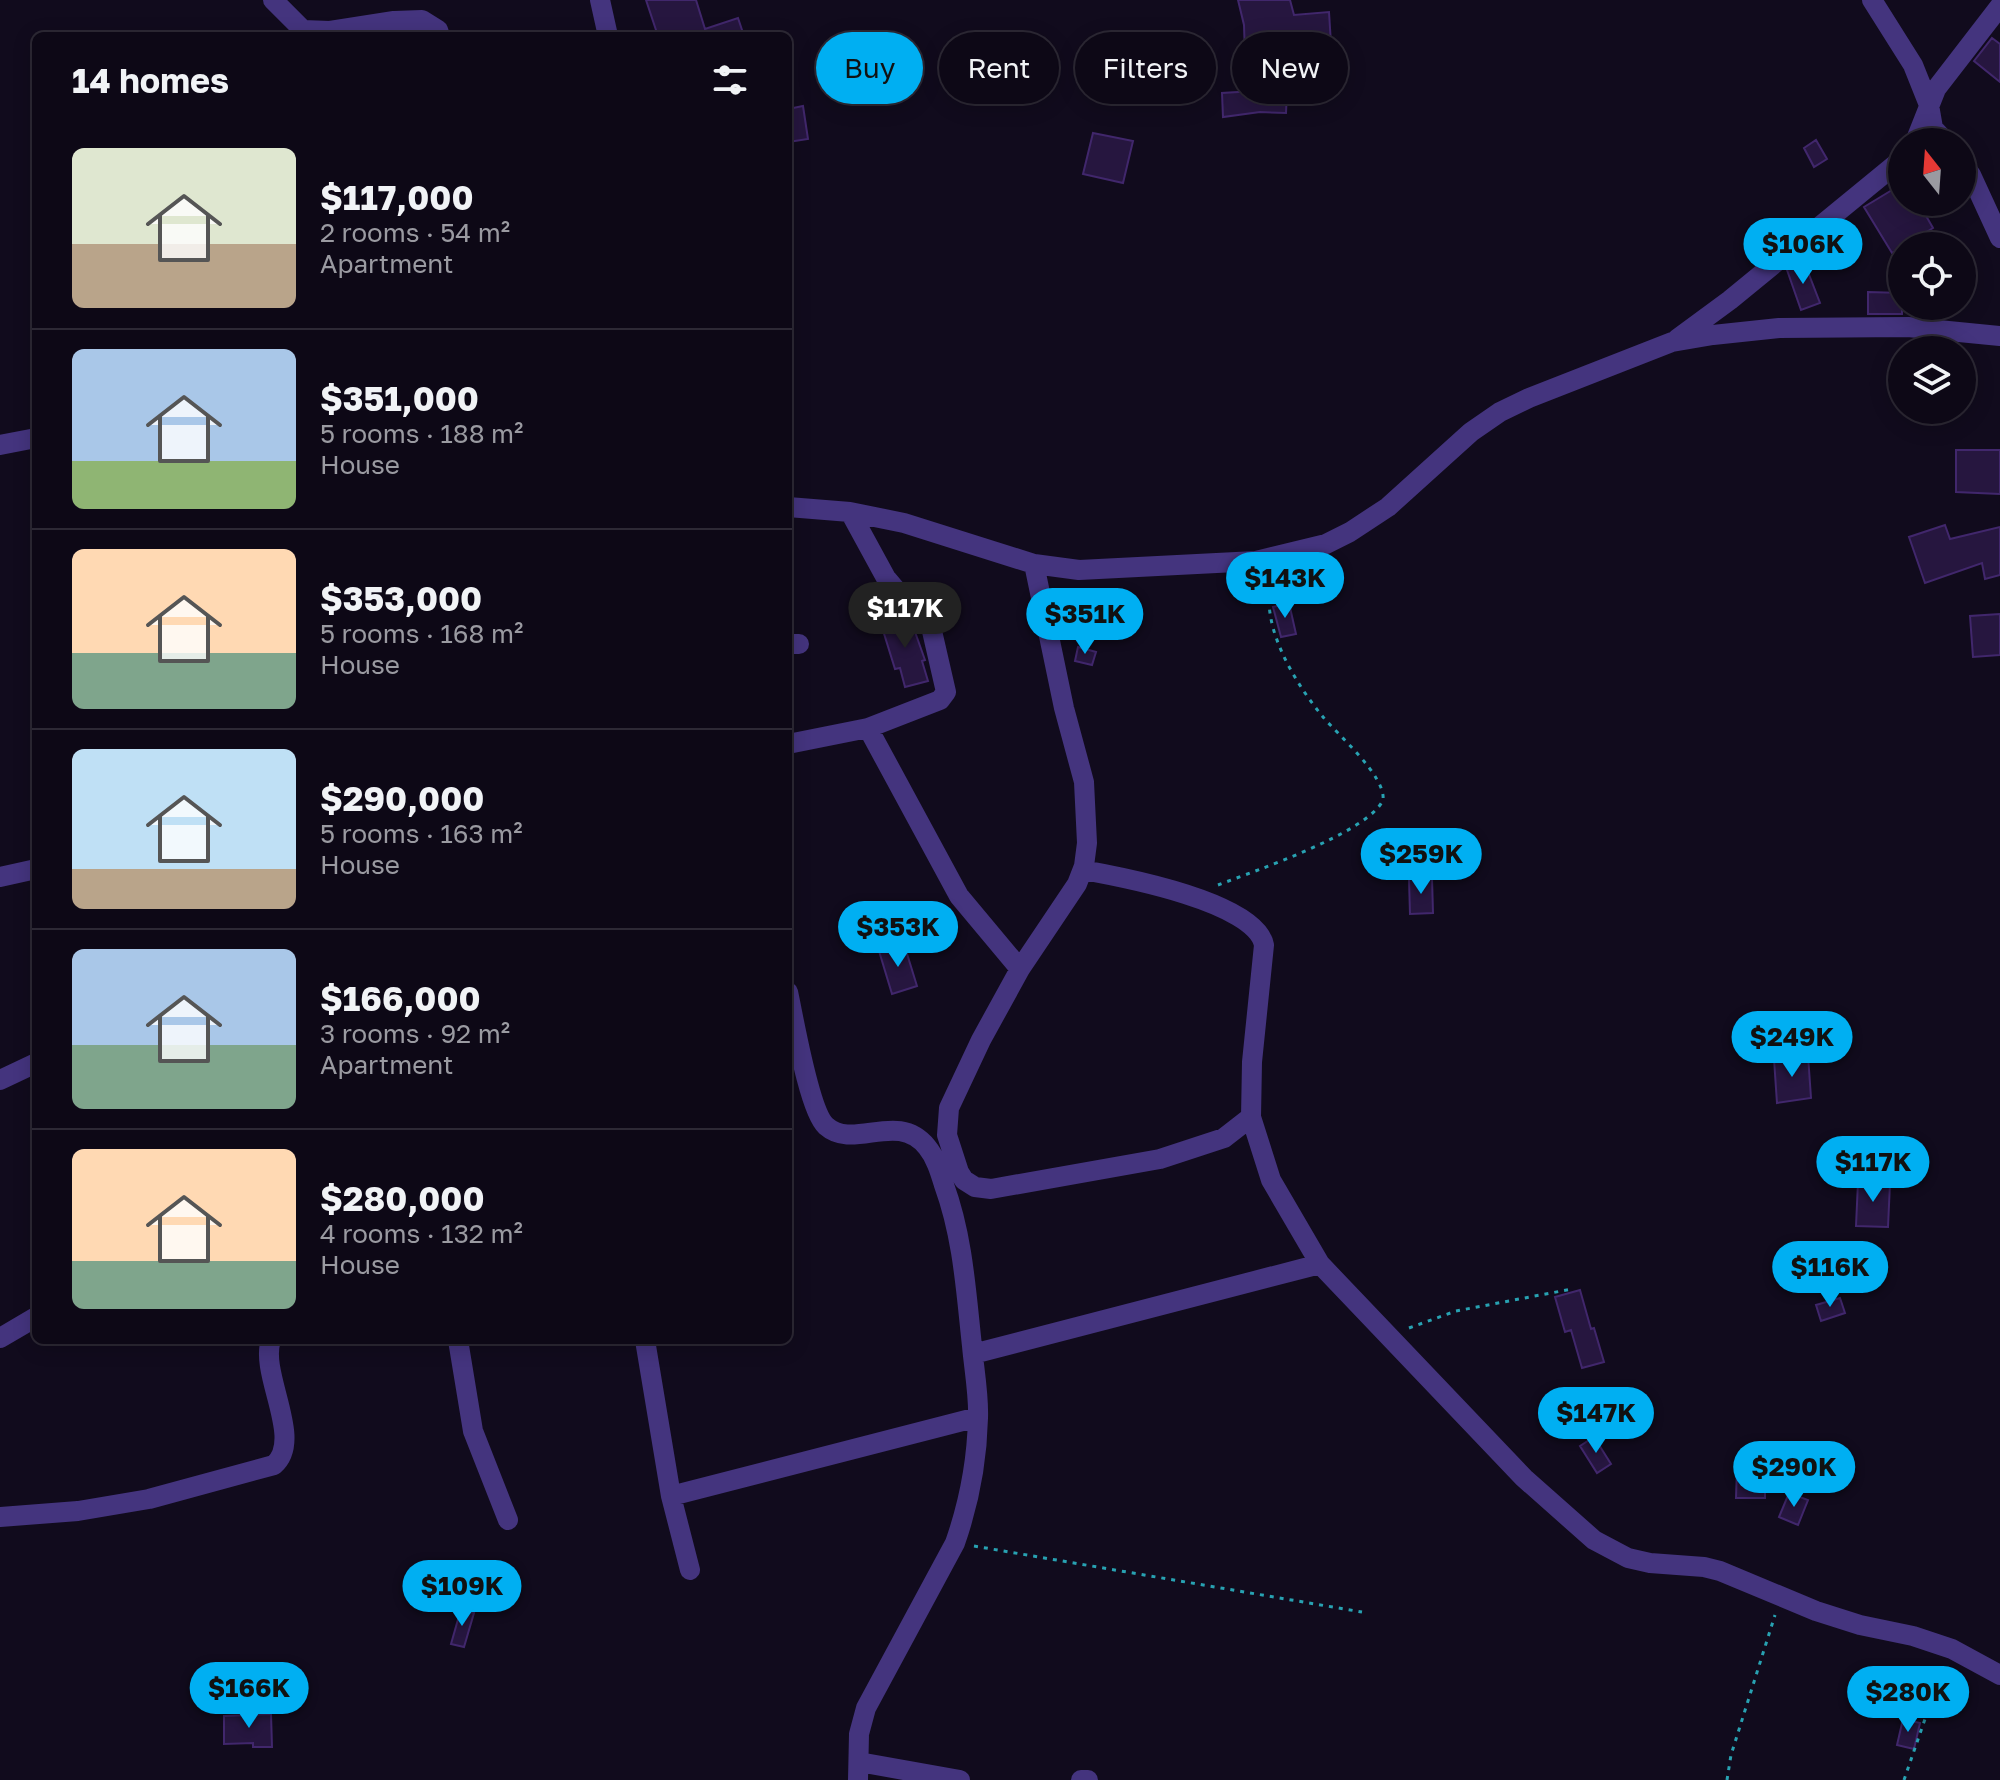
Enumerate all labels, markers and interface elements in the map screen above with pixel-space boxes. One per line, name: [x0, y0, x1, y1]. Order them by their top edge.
chip: Buy: [816, 32, 923, 104]
chip: Rent: [939, 32, 1059, 104]
chip: Filters: [1075, 32, 1216, 104]
chip: New: [1232, 32, 1348, 104]
icon: filters: [708, 58, 752, 102]
text: 14 homes: [72, 60, 229, 100]
north arrow: [1888, 128, 1976, 216]
map controls: [1888, 128, 1976, 424]
text: $117,000: [320, 177, 474, 217]
icon: home: [136, 180, 232, 276]
text: 2 rooms · 54 m²: [320, 217, 510, 248]
pin: $106K: [1747, 218, 1859, 286]
text: $106K: [1761, 228, 1845, 259]
button: locate: [1888, 232, 1976, 320]
text: Apartment: [320, 248, 453, 279]
button: layers: [1888, 336, 1976, 424]
text: $351,000: [320, 378, 479, 418]
icon: home: [136, 381, 232, 477]
text: 5 rooms · 188 m²: [320, 418, 523, 449]
text: House: [320, 449, 400, 480]
pin: $143K: [1229, 552, 1341, 620]
text: $143K: [1244, 562, 1326, 593]
text: $353,000: [320, 578, 482, 618]
icon: home: [136, 581, 232, 677]
pin: $117K: [849, 582, 961, 650]
pin: $351K: [1029, 588, 1141, 656]
text: $117K: [866, 592, 944, 623]
text: $351K: [1044, 598, 1126, 629]
text: 5 rooms · 168 m²: [320, 618, 523, 649]
text: House: [320, 649, 400, 680]
text: $290,000: [320, 778, 484, 818]
icon: home: [136, 781, 232, 877]
text: 5 rooms · 163 m²: [320, 818, 523, 849]
pin: $259K: [1365, 828, 1477, 896]
text: $259K: [1379, 838, 1463, 869]
text: House: [320, 849, 400, 880]
pin: $353K: [842, 901, 954, 969]
text: $353K: [856, 911, 940, 942]
text: $166,000: [320, 978, 481, 1018]
icon: home: [136, 981, 232, 1077]
pin: $249K: [1736, 1011, 1848, 1079]
text: 3 rooms · 92 m²: [320, 1018, 510, 1049]
text: $249K: [1750, 1021, 1834, 1052]
text: Apartment: [320, 1049, 453, 1080]
pin: $117K: [1817, 1136, 1929, 1204]
text: $117K: [1834, 1146, 1912, 1177]
text: $280,000: [320, 1178, 485, 1218]
icon: home: [136, 1181, 232, 1277]
text: 4 rooms · 132 m²: [320, 1218, 523, 1249]
pin: $116K: [1774, 1241, 1886, 1309]
text: House: [320, 1249, 400, 1280]
text: $116K: [1790, 1251, 1870, 1282]
pin: $147K: [1540, 1387, 1652, 1455]
text: $147K: [1556, 1397, 1636, 1428]
pin: $290K: [1738, 1441, 1850, 1509]
text: $290K: [1751, 1451, 1837, 1482]
pin: $109K: [406, 1560, 518, 1628]
text: $109K: [420, 1570, 504, 1601]
pin: $166K: [193, 1662, 305, 1730]
pin: $280K: [1852, 1666, 1964, 1734]
text: $166K: [208, 1672, 290, 1703]
text: $280K: [1865, 1676, 1951, 1707]

